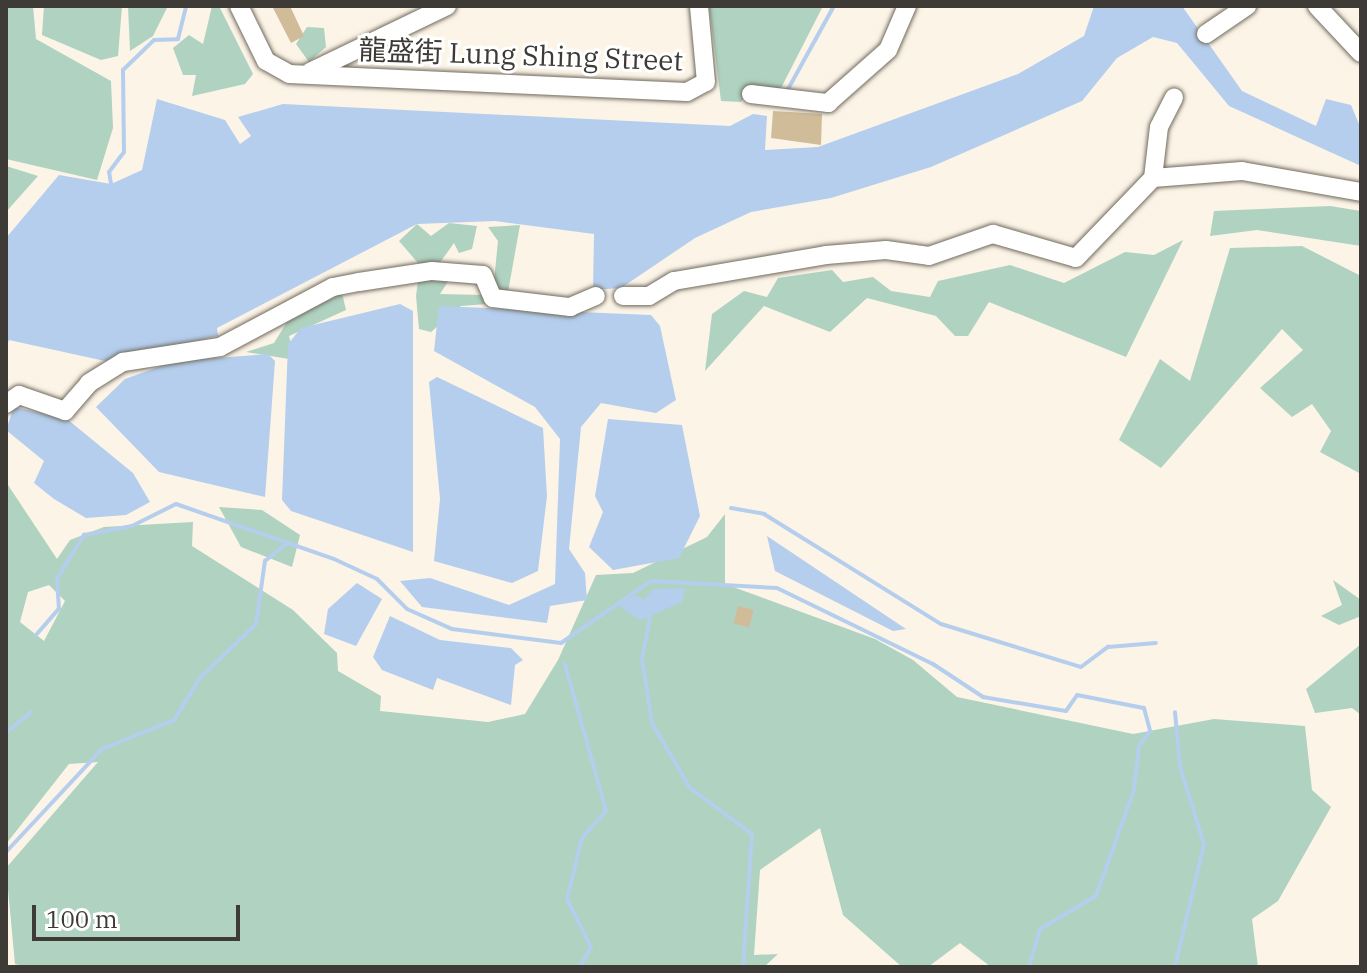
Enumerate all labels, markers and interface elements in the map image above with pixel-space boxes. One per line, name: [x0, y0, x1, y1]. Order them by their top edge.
street label: 龍盛街 Lung Shing Street: [358, 33, 684, 77]
scale bar: [36, 889, 244, 939]
text: 100 m: [46, 903, 118, 935]

